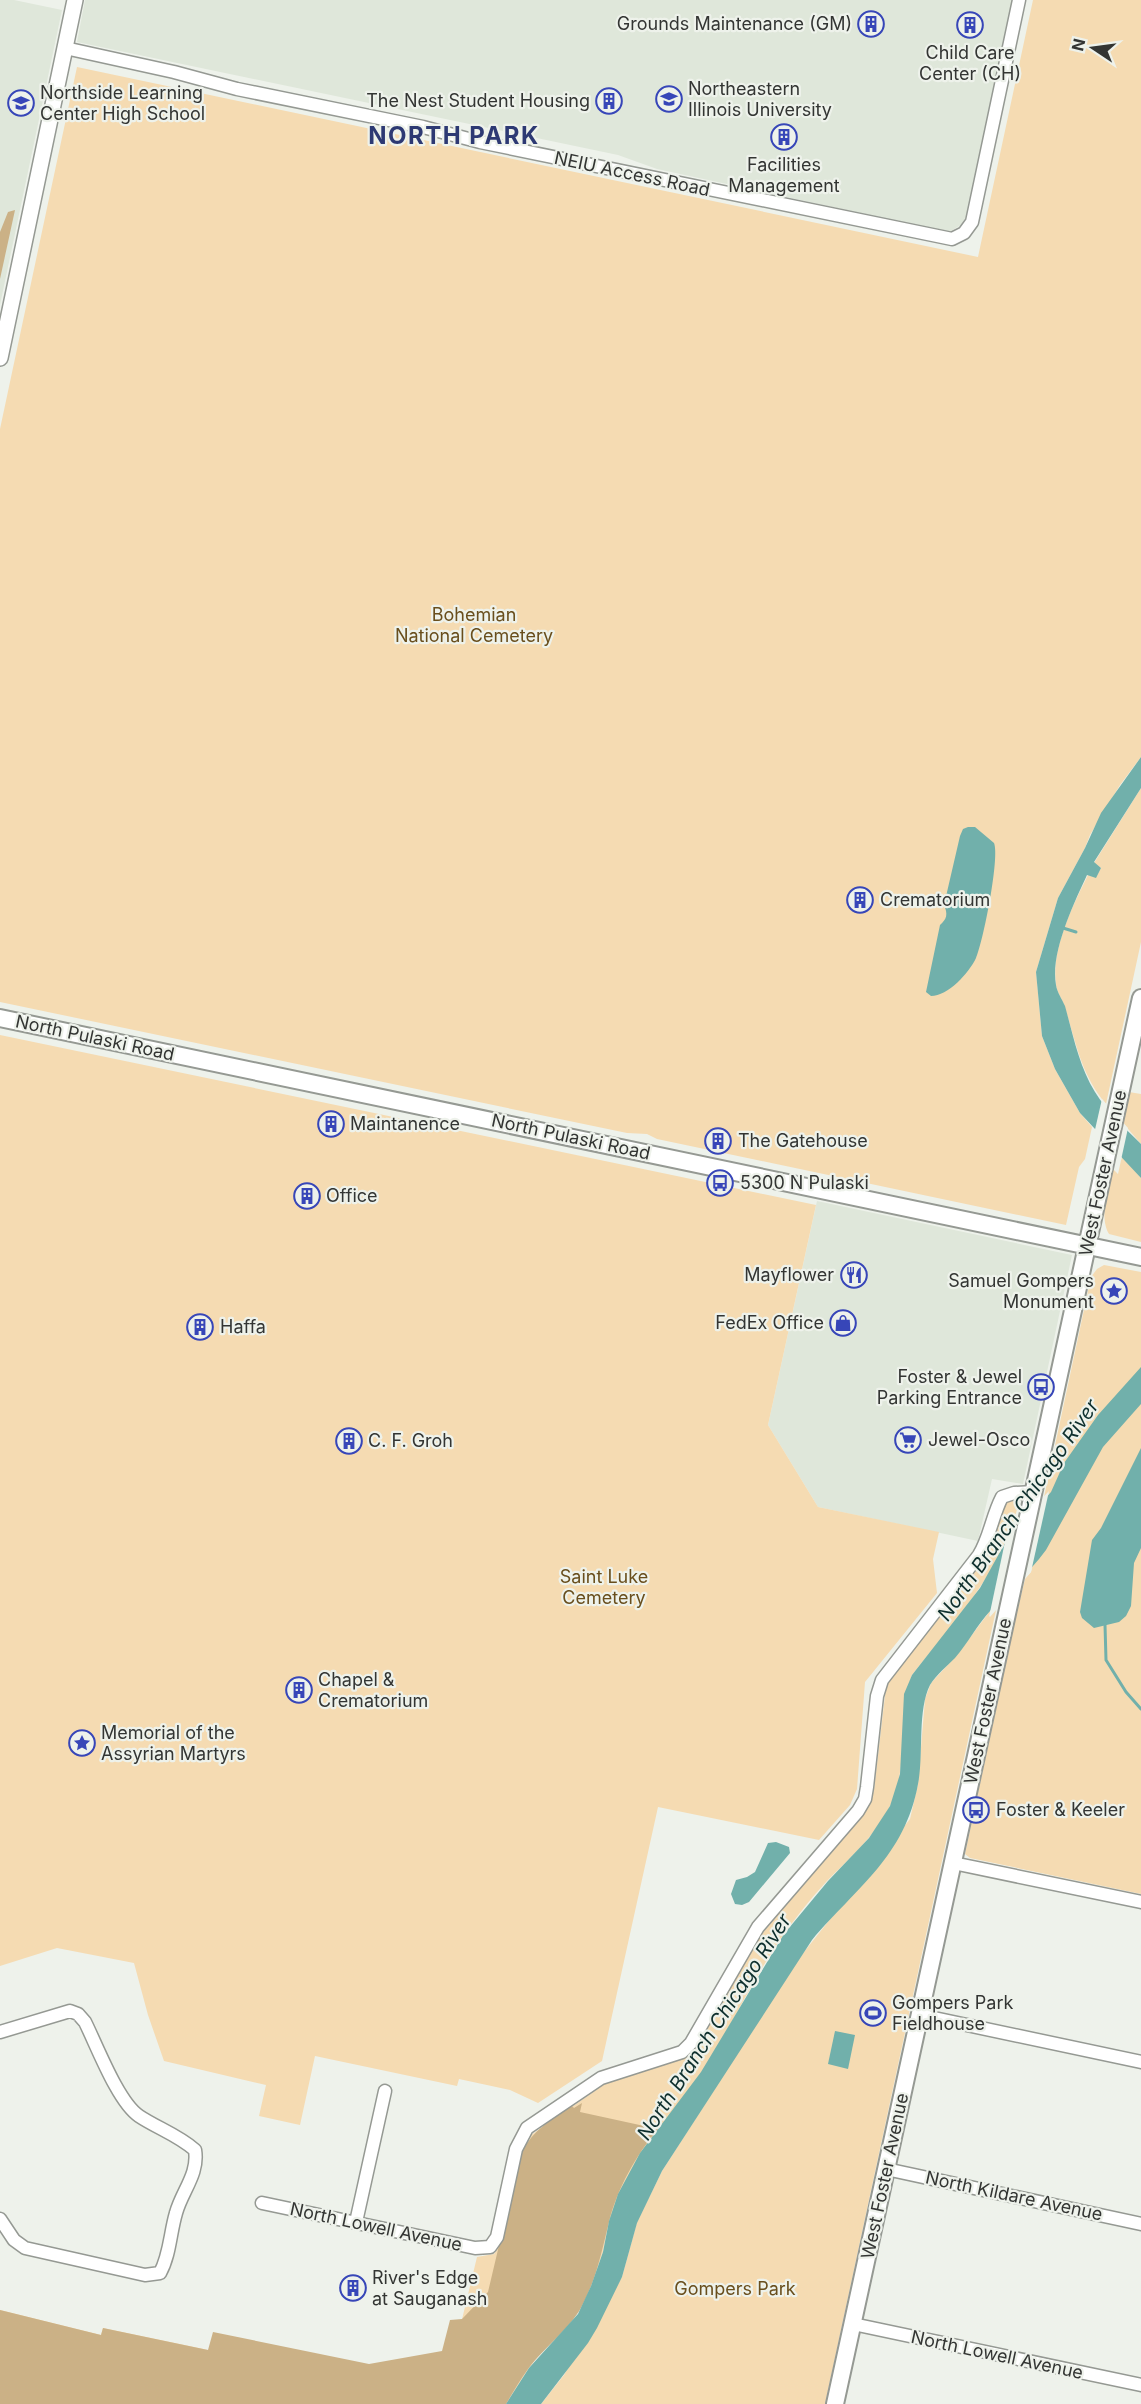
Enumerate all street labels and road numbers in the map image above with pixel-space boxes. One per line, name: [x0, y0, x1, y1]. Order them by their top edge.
street label: NEIU Access Road: [552, 147, 712, 200]
street label: North Pulaski Road: [14, 1010, 176, 1065]
street label: West Foster Avenue: [1075, 1088, 1130, 1258]
street label: North Pulaski Road: [490, 1109, 652, 1164]
street label: West Foster Avenue: [960, 1616, 1015, 1786]
street label: West Foster Avenue: [857, 2091, 912, 2261]
street label: North Kildare Avenue: [924, 2166, 1105, 2225]
street label: North Lowell Avenue: [288, 2198, 464, 2255]
street label: North Lowell Avenue: [909, 2326, 1085, 2383]

